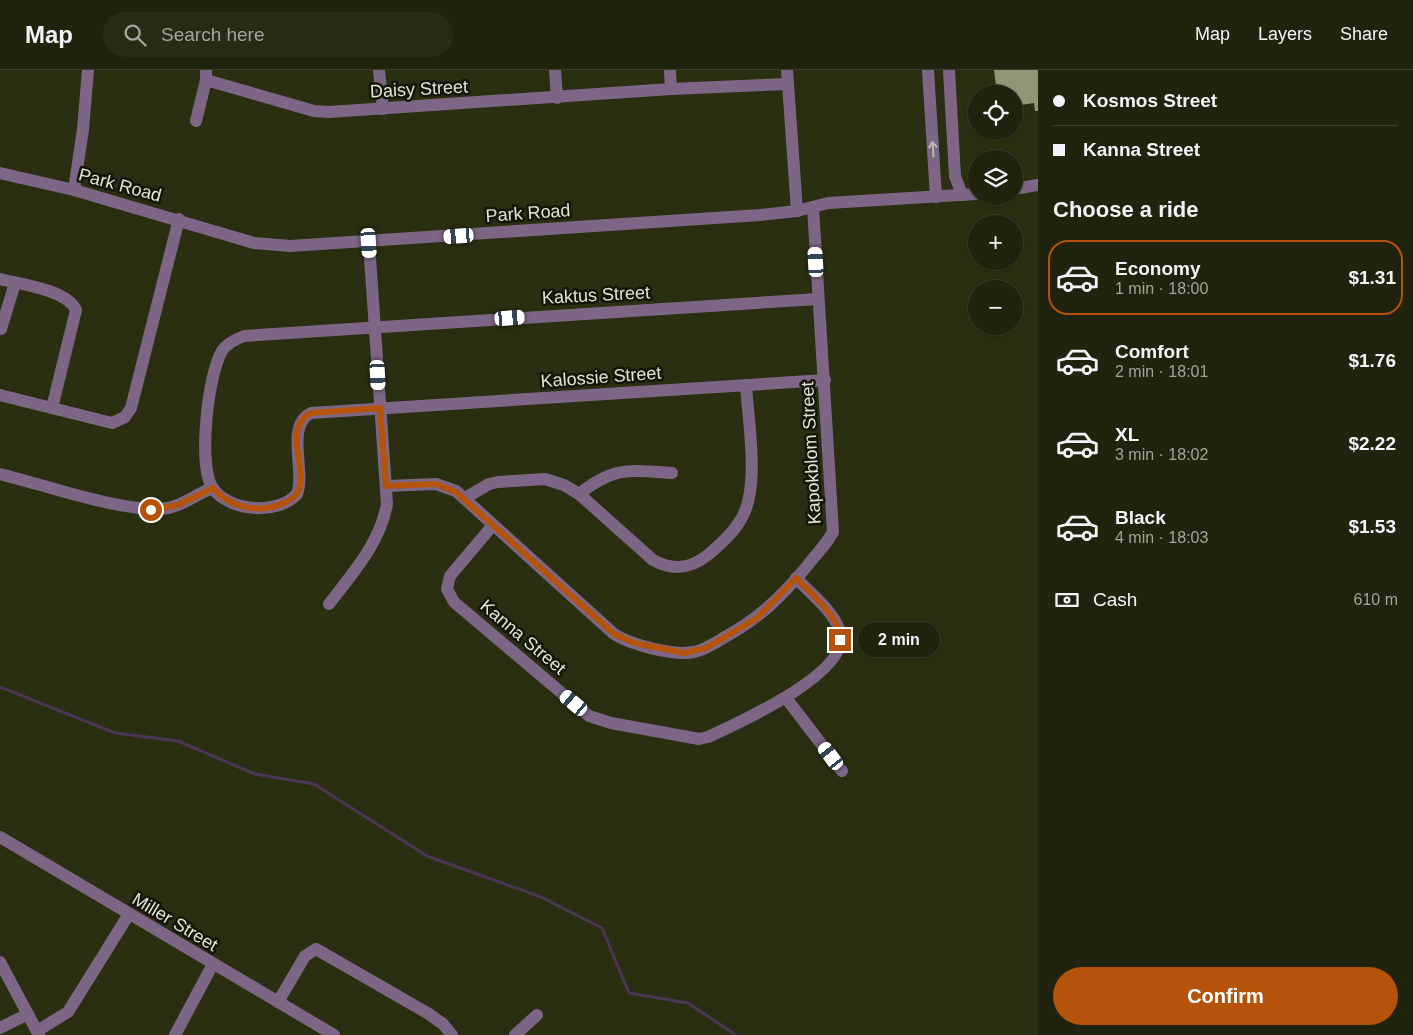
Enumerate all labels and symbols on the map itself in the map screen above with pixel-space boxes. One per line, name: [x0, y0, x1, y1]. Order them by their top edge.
street label: Daisy Street: [370, 76, 468, 102]
one-way arrow: [929, 141, 938, 157]
street label: Park Road: [76, 164, 164, 206]
street label: Park Road: [485, 200, 571, 226]
car: [443, 227, 474, 245]
car: [360, 228, 377, 258]
car: [807, 247, 824, 277]
street label: Kaktus Street: [542, 282, 650, 308]
car: [494, 309, 525, 327]
car: [369, 360, 386, 390]
street label: Kalossie Street: [540, 363, 662, 391]
street label: Kapokblom Street: [797, 381, 825, 525]
route start: [140, 499, 162, 521]
street label: Kanna Street: [476, 596, 570, 678]
callout: 2 min: [858, 622, 940, 658]
route end: [829, 629, 851, 651]
car: [557, 688, 590, 718]
car: [815, 740, 846, 772]
street label: Miller Street: [129, 889, 221, 955]

